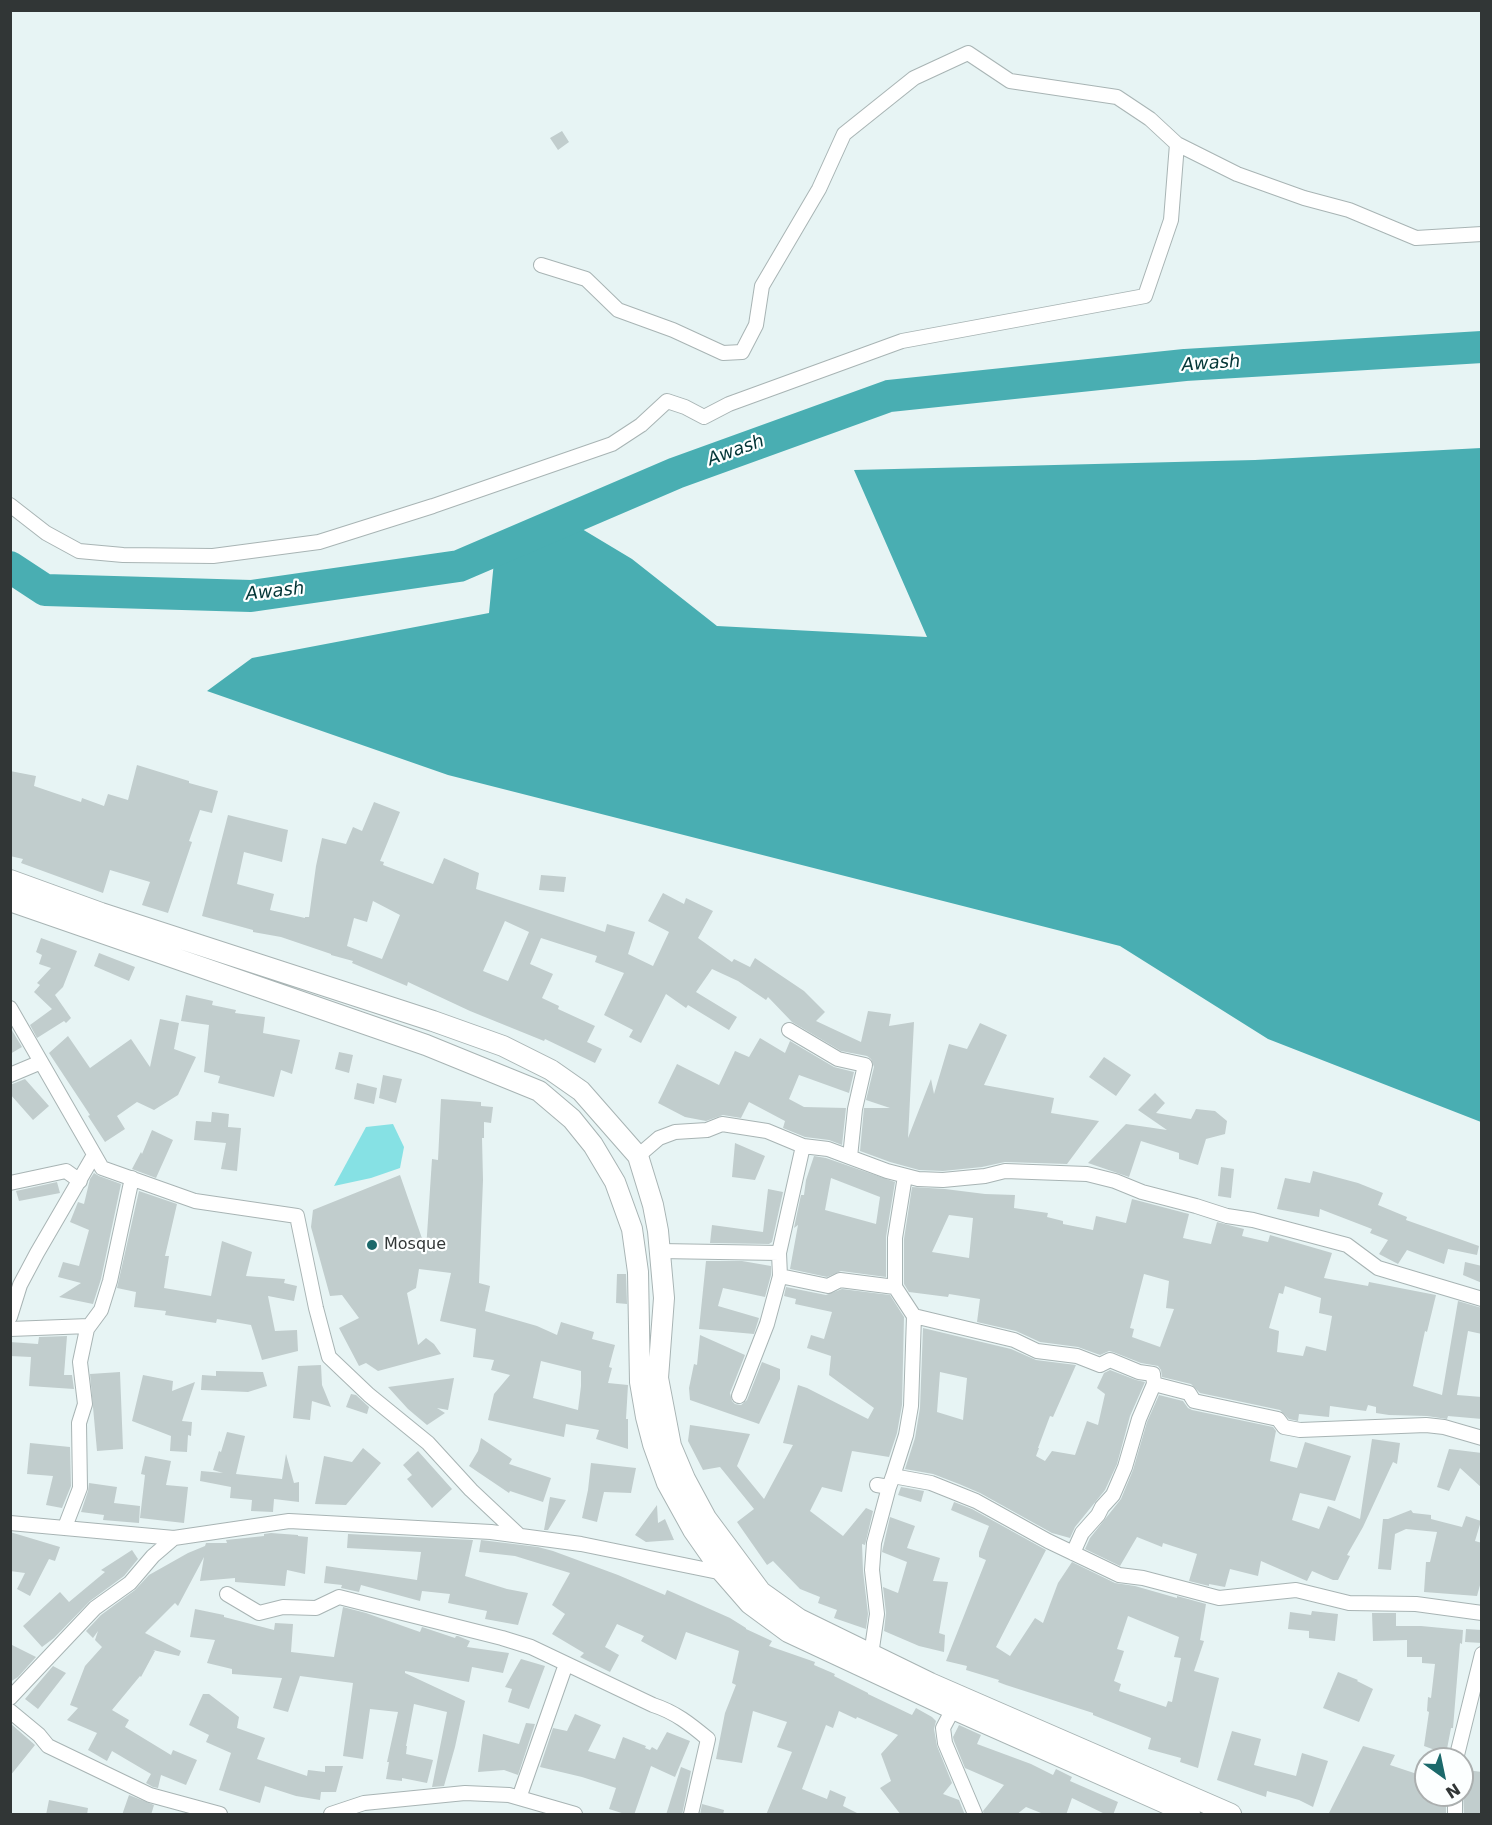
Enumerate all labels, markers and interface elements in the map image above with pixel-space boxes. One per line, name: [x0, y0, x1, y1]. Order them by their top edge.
water label: Awash: [1181, 351, 1241, 377]
water label: Awash: [705, 431, 767, 471]
water label: Awash: [245, 578, 305, 606]
place label: Mosque: [384, 1235, 446, 1255]
marker: Mosque: [365, 1238, 379, 1252]
north arrow: [1414, 1747, 1474, 1807]
text: N: [1442, 1779, 1464, 1802]

